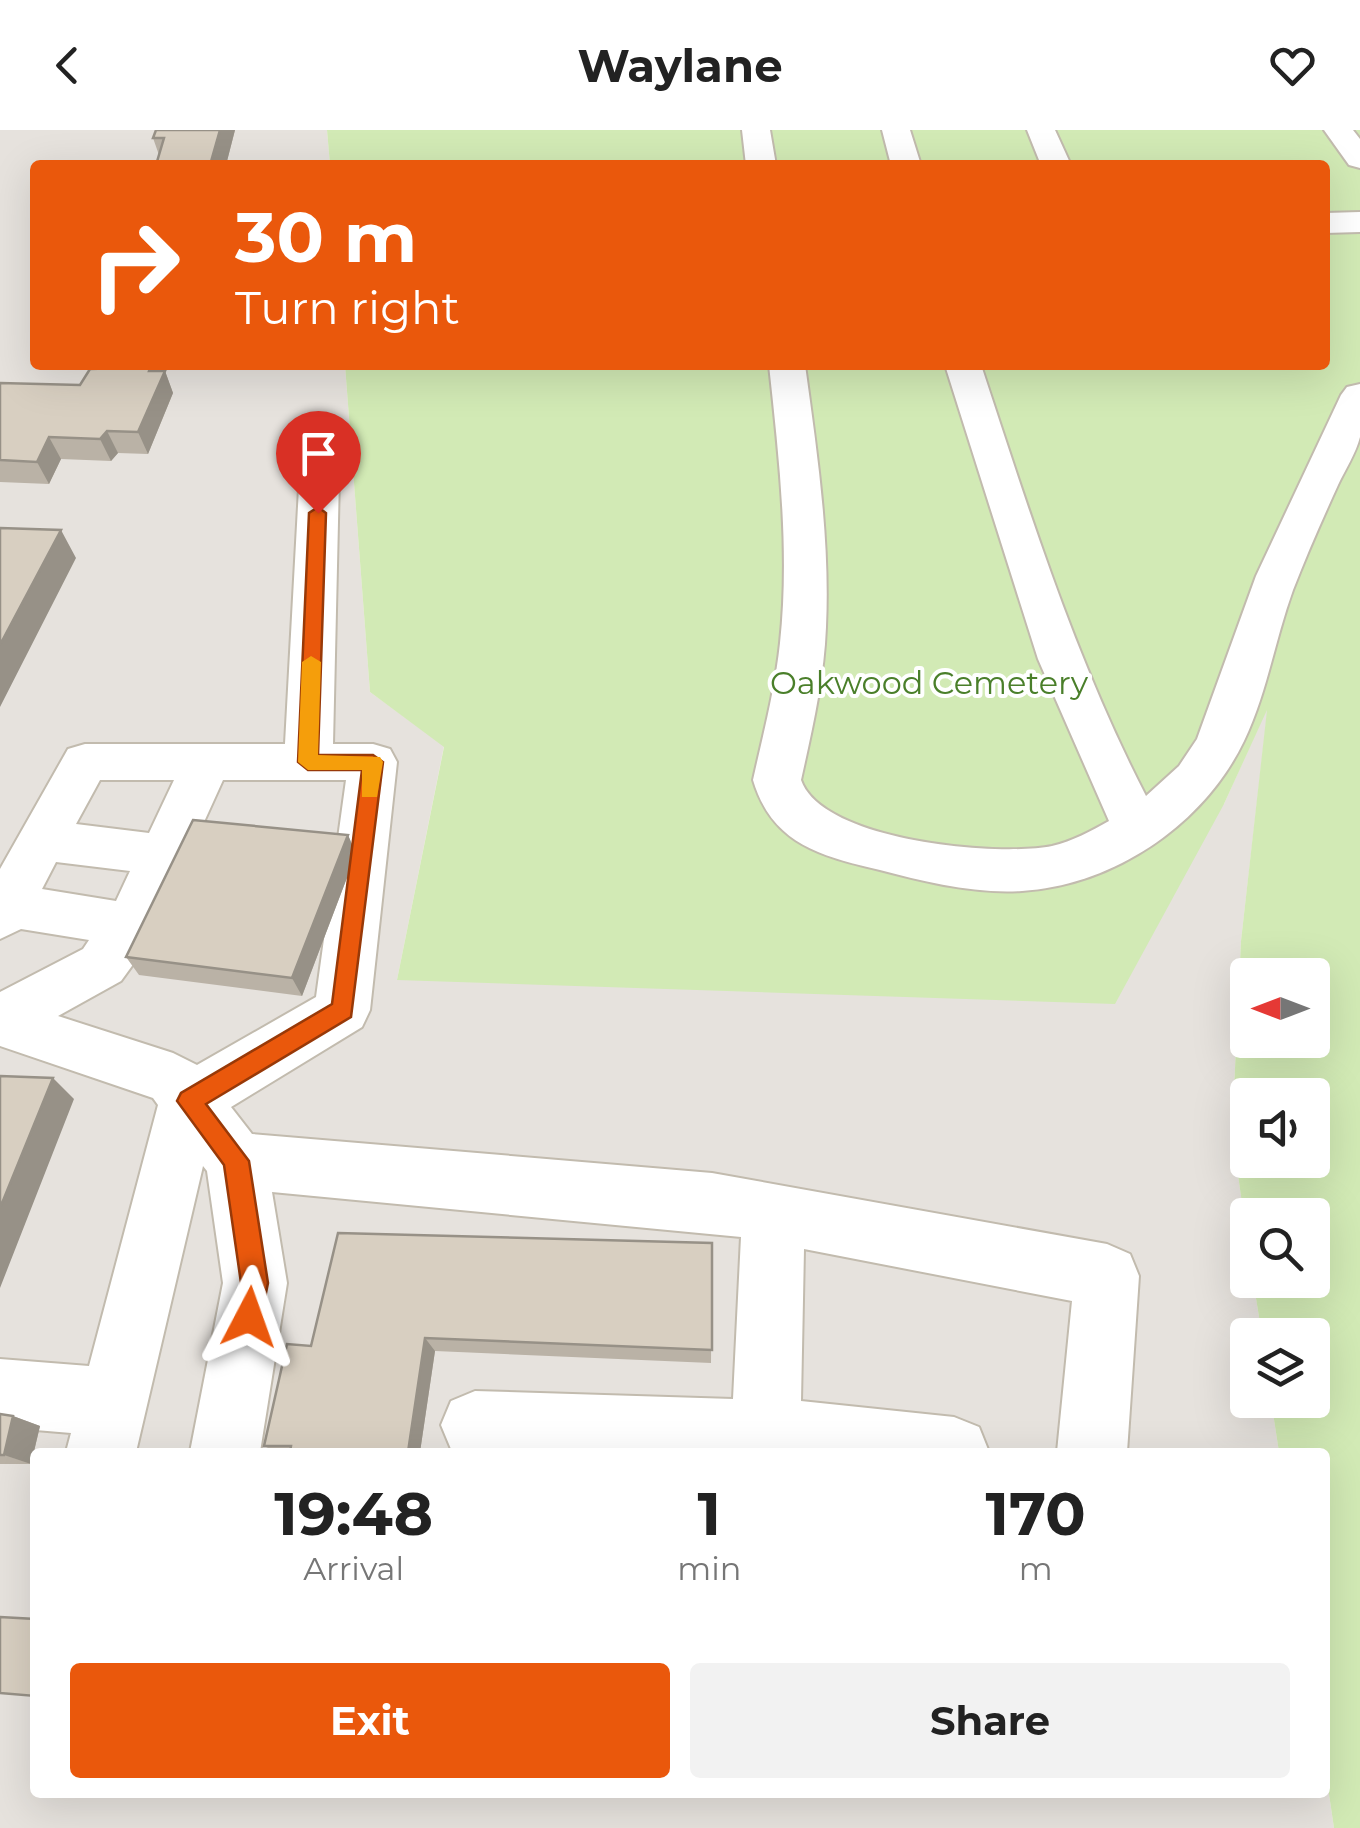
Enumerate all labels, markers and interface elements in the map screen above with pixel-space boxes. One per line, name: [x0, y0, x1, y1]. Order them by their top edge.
icon: back: [40, 38, 95, 93]
text: Waylane: [577, 38, 783, 93]
icon: heart: [1265, 38, 1320, 93]
text: 30 m: [235, 194, 417, 280]
icon: right: [70, 200, 200, 330]
text: Turn right: [235, 280, 460, 335]
pin: [276, 411, 361, 514]
icon: arrive: [291, 426, 346, 481]
park label: Oakwood Cemetery: [770, 663, 1089, 702]
north arrow: [1230, 958, 1330, 1058]
map controls: [1230, 958, 1330, 1418]
button: sound: [1230, 1078, 1330, 1178]
button: search: [1230, 1198, 1330, 1298]
position arrow: [197, 1265, 301, 1369]
button: layers: [1230, 1318, 1330, 1418]
text: 19:48: [274, 1477, 433, 1550]
text: 1: [698, 1477, 721, 1550]
text: 170: [986, 1477, 1086, 1550]
text: Arrival: [303, 1549, 404, 1588]
text: min: [677, 1549, 741, 1588]
text: m: [1019, 1549, 1053, 1588]
button: Exit: [70, 1663, 670, 1778]
button: Share: [690, 1663, 1290, 1778]

